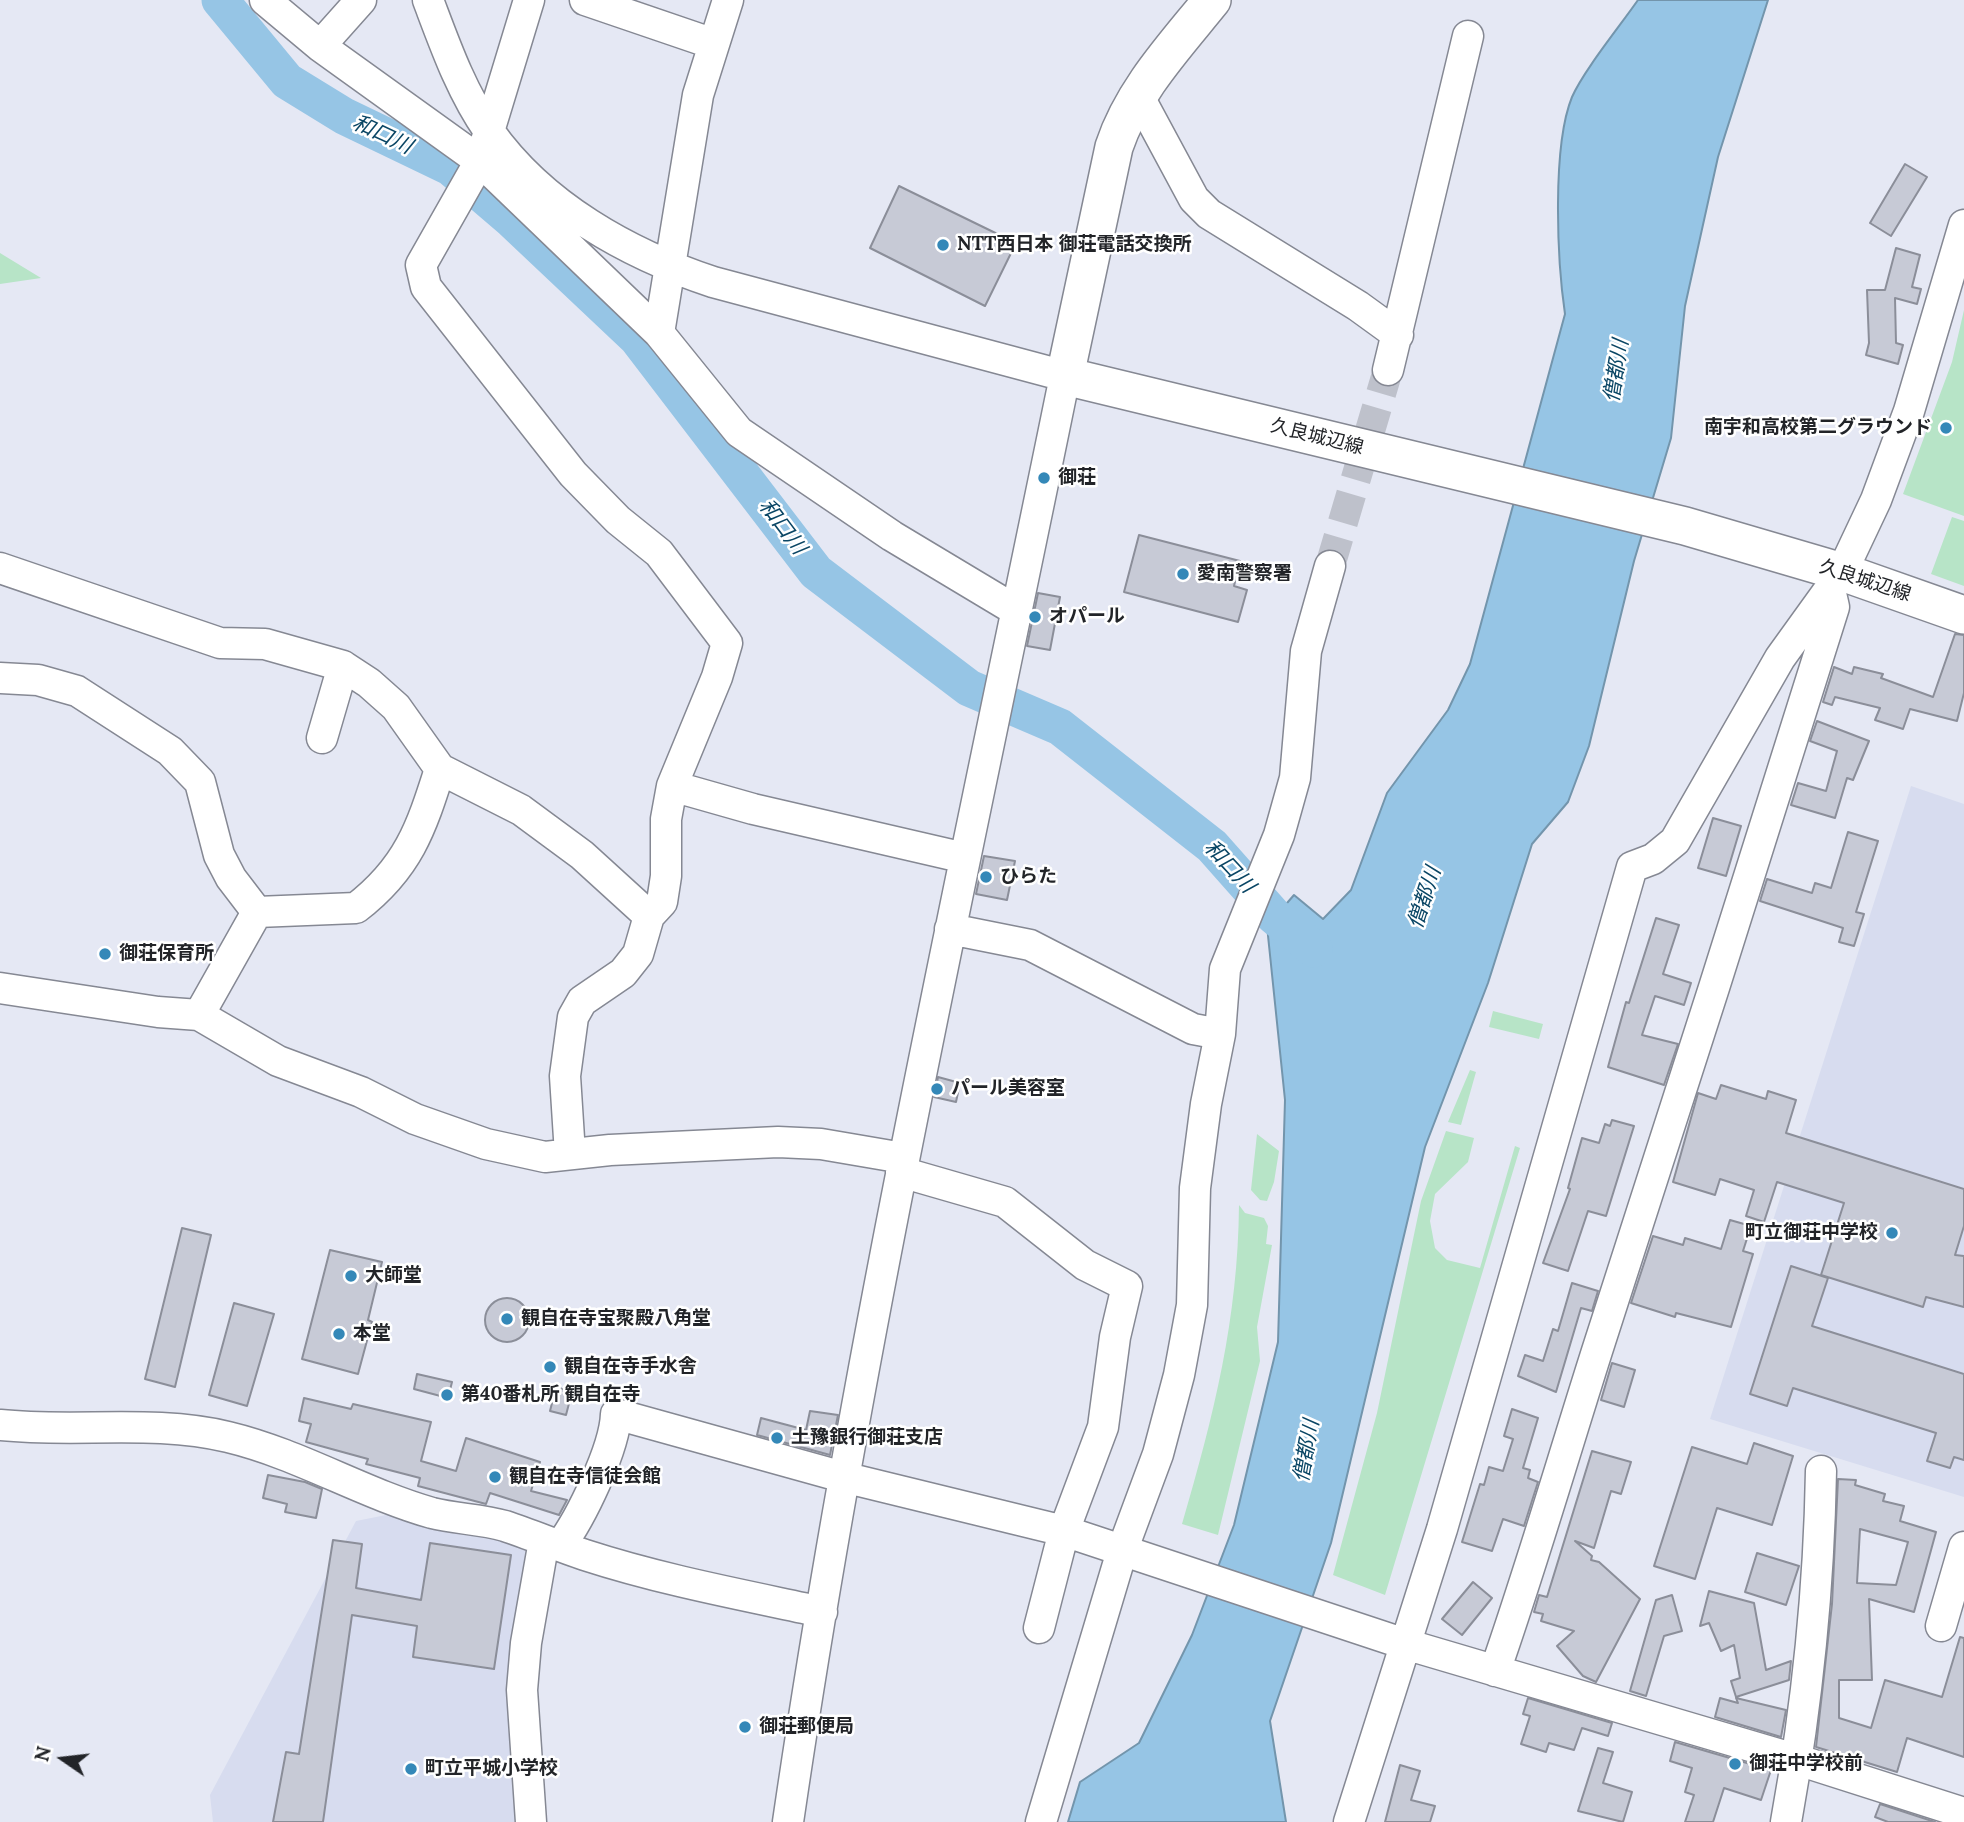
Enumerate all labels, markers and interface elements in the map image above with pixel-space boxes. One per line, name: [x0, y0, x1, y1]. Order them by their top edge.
water label: 和口川: [348, 110, 416, 160]
place label: NTT西日本 御荘電話交換所: [957, 234, 1191, 256]
marker: NTT西日本 御荘電話交換所: [935, 237, 951, 253]
water label: 僧都川: [1600, 338, 1634, 404]
street label: 久良城辺線: [1268, 414, 1366, 460]
place label: 南宇和高校第二グラウンド: [1704, 417, 1932, 439]
marker: 南宇和高校第二グラウンド: [1938, 420, 1954, 436]
place label: 御荘: [1058, 467, 1096, 489]
marker: 御荘: [1036, 470, 1052, 486]
water label: 和口川: [753, 494, 811, 560]
street label: 久良城辺線: [1816, 555, 1914, 607]
place label: 愛南警察署: [1197, 563, 1292, 585]
marker: 愛南警察署: [1175, 566, 1191, 582]
place label: オパール: [1049, 606, 1125, 628]
marker: オパール: [1027, 609, 1043, 625]
water label: 和口川: [1198, 835, 1260, 899]
water label: 僧都川: [1403, 864, 1447, 932]
place label: ひらた: [1000, 866, 1057, 888]
marker: ひらた: [978, 869, 994, 885]
place label: 御荘保育所: [119, 943, 214, 965]
marker: 御荘保育所: [97, 946, 113, 962]
place label: パール美容室: [951, 1078, 1065, 1100]
marker: パール美容室: [929, 1081, 945, 1097]
place label: 町立御荘中学校: [1745, 1222, 1878, 1244]
marker: 町立御荘中学校: [1884, 1225, 1900, 1241]
place label: 大師堂: [365, 1265, 422, 1287]
marker: 大師堂: [343, 1268, 359, 1284]
place label: 観自在寺宝聚殿八角堂: [521, 1308, 711, 1330]
marker: 観自在寺宝聚殿八角堂: [499, 1311, 515, 1327]
place label: 本堂: [353, 1323, 391, 1345]
marker: 本堂: [331, 1326, 347, 1342]
place label: 観自在寺手水舎: [564, 1356, 697, 1378]
marker: 観自在寺手水舎: [542, 1359, 558, 1375]
place label: 第40番札所 観自在寺: [461, 1384, 640, 1406]
marker: 第40番札所 観自在寺: [439, 1387, 455, 1403]
water label: 僧都川: [1289, 1418, 1325, 1484]
place label: 土豫銀行御荘支店: [791, 1427, 943, 1449]
marker: 土豫銀行御荘支店: [769, 1430, 785, 1446]
place label: 観自在寺信徒会館: [509, 1466, 661, 1488]
marker: 観自在寺信徒会館: [487, 1469, 503, 1485]
place label: 御荘郵便局: [759, 1716, 854, 1738]
marker: 御荘郵便局: [737, 1719, 753, 1735]
north arrow: [28, 1724, 98, 1794]
text: N: [29, 1744, 56, 1764]
place label: 御荘中学校前: [1749, 1753, 1863, 1775]
marker: 御荘中学校前: [1727, 1756, 1743, 1772]
place label: 町立平城小学校: [425, 1758, 558, 1780]
marker: 町立平城小学校: [403, 1761, 419, 1777]

